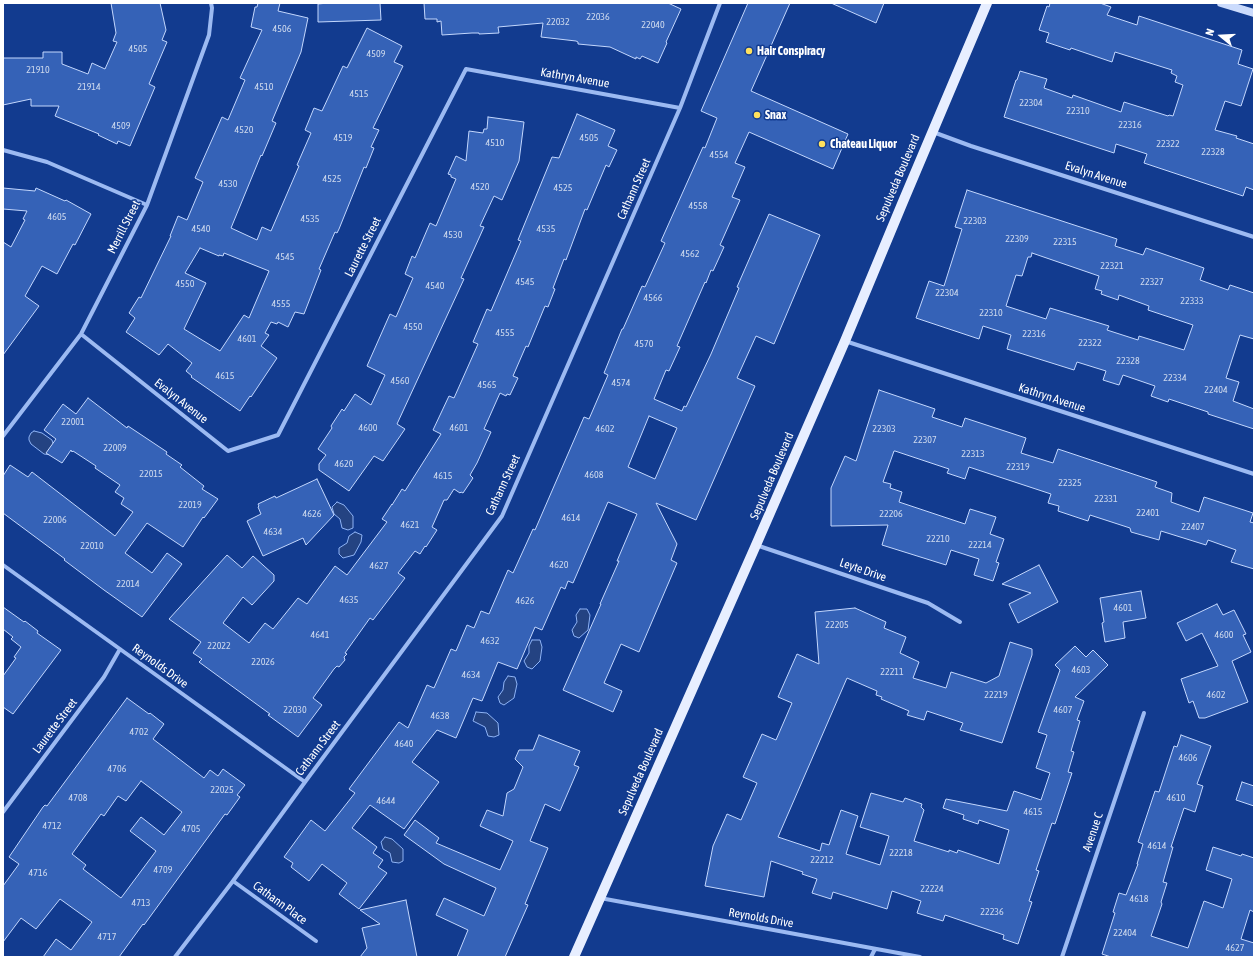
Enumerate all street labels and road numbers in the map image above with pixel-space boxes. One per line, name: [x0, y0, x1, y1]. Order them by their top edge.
street label: Kathryn Avenue: [539, 65, 611, 91]
street label: Sepulveda Boulevard: [873, 132, 923, 224]
street label: Cathann Street: [614, 156, 654, 222]
street label: Evalyn Avenue: [1063, 158, 1129, 192]
street label: Merrill Street: [104, 198, 144, 256]
street label: Laurette Street: [342, 215, 384, 279]
street label: Evalyn Avenue: [151, 376, 211, 426]
street label: Kathryn Avenue: [1017, 380, 1087, 416]
street label: Sepulveda Boulevard: [747, 430, 797, 522]
street label: Cathann Street: [483, 452, 523, 518]
street label: Leyte Drive: [838, 555, 888, 585]
street label: Reynolds Drive: [129, 641, 191, 691]
street label: Laurette Street: [30, 696, 80, 756]
street label: Cathann Street: [293, 718, 343, 778]
street label: Sepulveda Boulevard: [615, 726, 667, 818]
street label: Avenue C: [1080, 811, 1106, 853]
street label: Cathann Place: [250, 878, 310, 928]
street label: Reynolds Drive: [727, 905, 795, 931]

